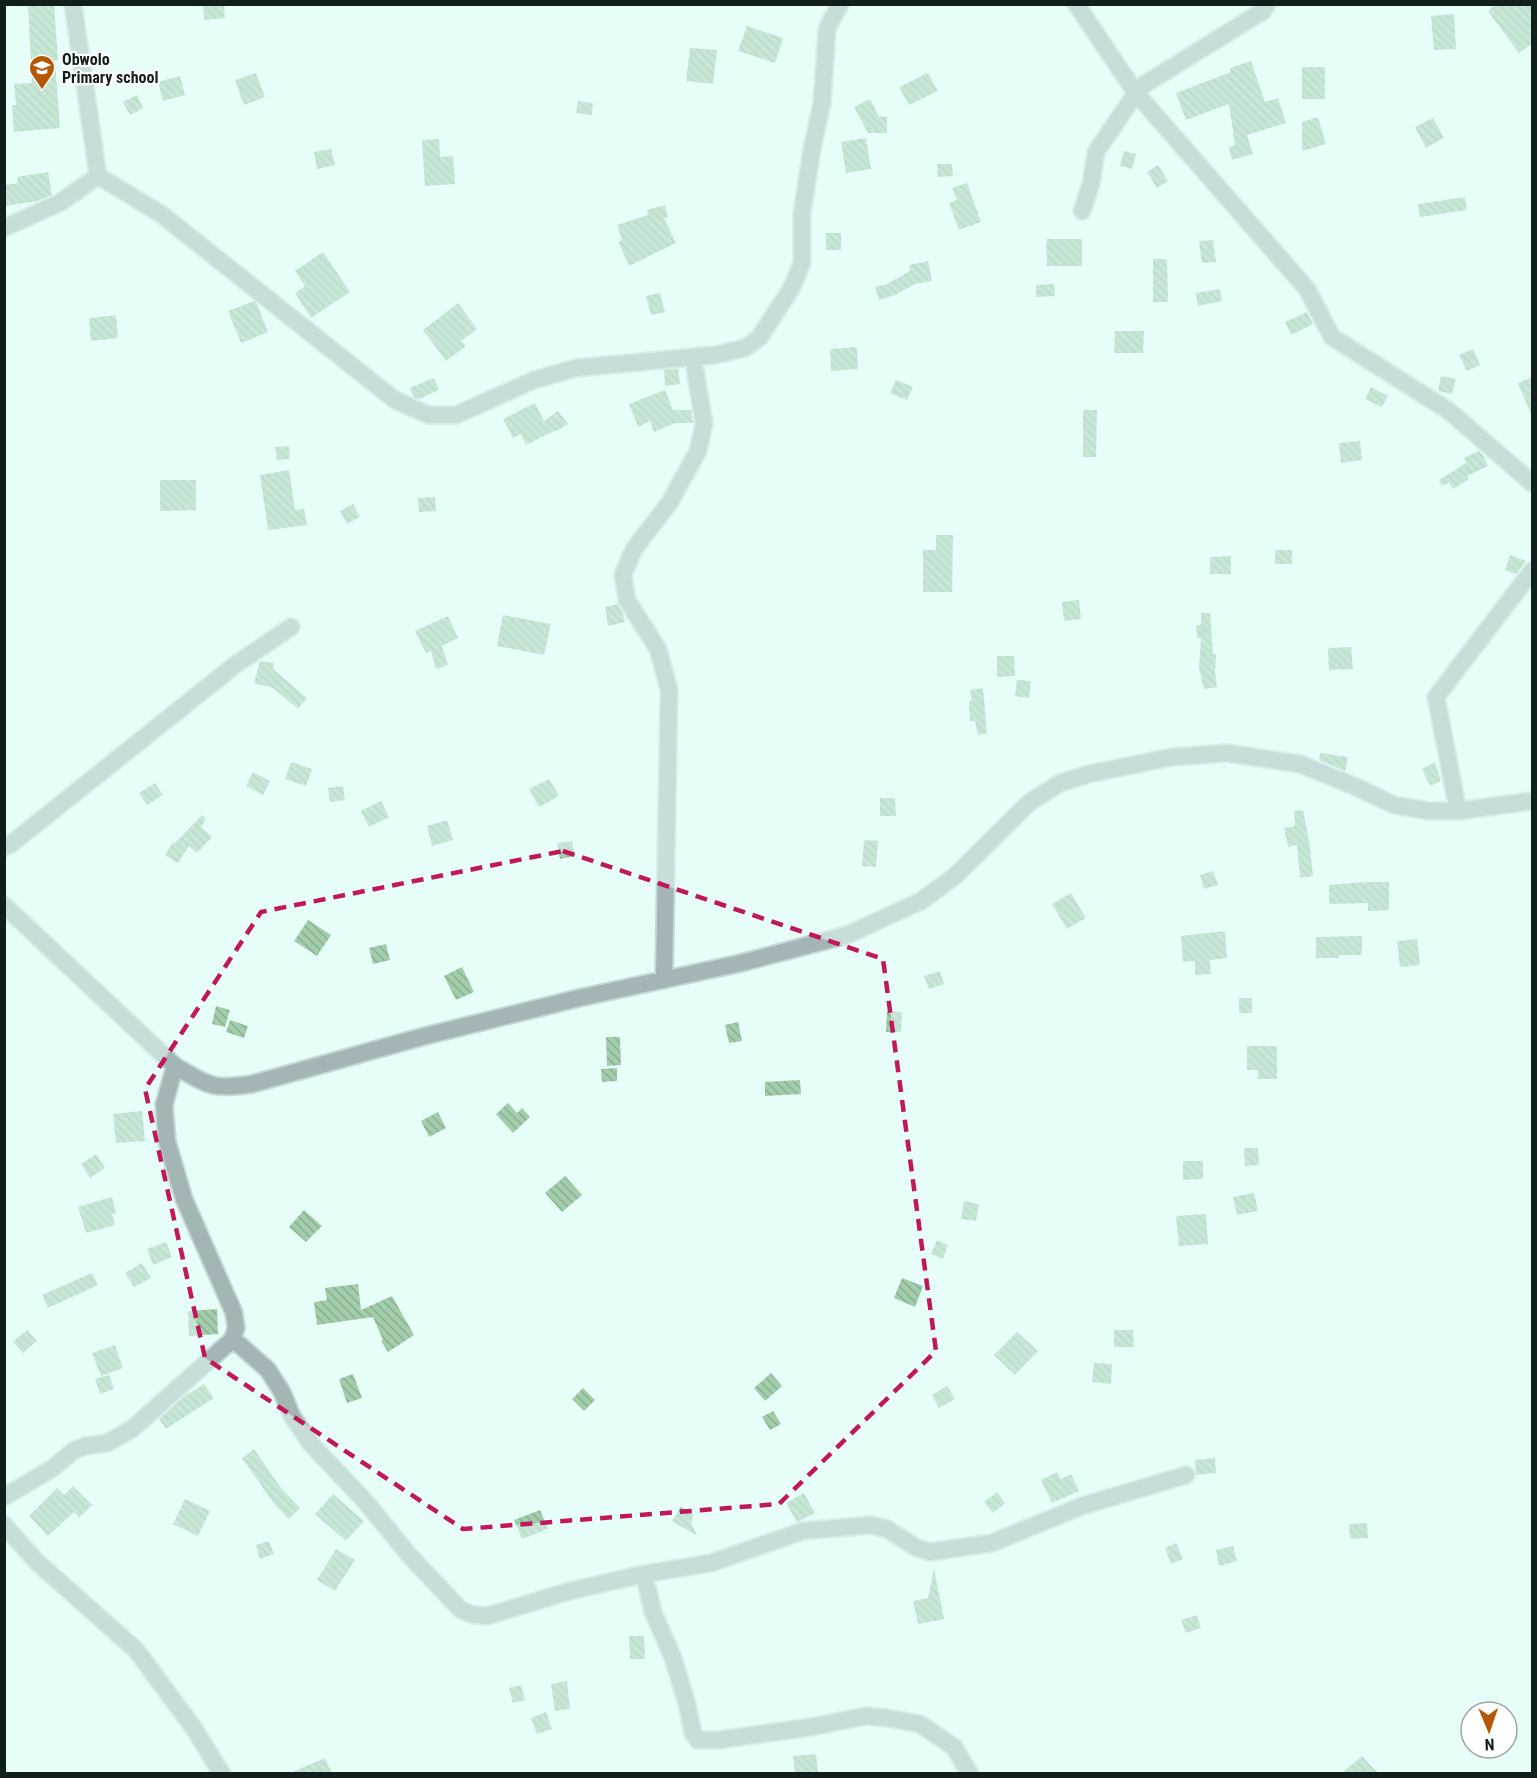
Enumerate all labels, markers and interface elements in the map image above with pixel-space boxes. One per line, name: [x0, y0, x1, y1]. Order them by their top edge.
place label: Obwolo Primary school: [62, 50, 159, 87]
school or university icon: Obwolo Primary school: [27, 53, 57, 91]
north arrow: [1459, 1700, 1519, 1760]
text: N: [1484, 1735, 1495, 1754]

